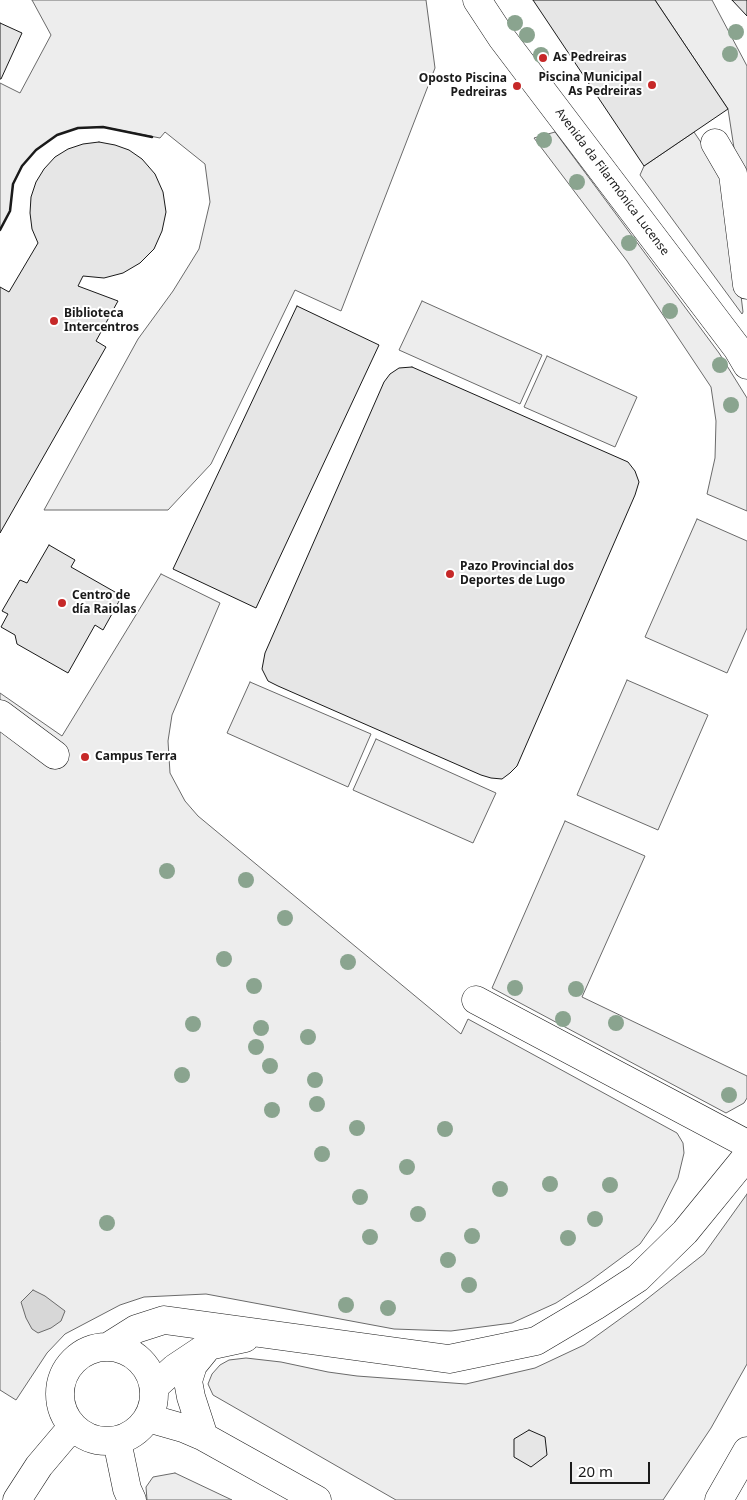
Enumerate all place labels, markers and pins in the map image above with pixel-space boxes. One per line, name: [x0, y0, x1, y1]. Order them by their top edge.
place label: As Pedreiras: [553, 51, 627, 65]
marker: As Pedreiras: [537, 52, 549, 64]
place label: Piscina Municipal As Pedreiras: [538, 71, 642, 99]
place label: Oposto Piscina Pedreiras: [419, 72, 507, 100]
marker: Piscina Municipal As Pedreiras: [646, 79, 658, 91]
marker: Oposto Piscina Pedreiras: [511, 80, 523, 92]
place label: Biblioteca Intercentros: [64, 307, 139, 335]
marker: Biblioteca Intercentros: [48, 315, 60, 327]
place label: Pazo Provincial dos Deportes de Lugo: [460, 560, 574, 588]
marker: Pazo Provincial dos Deportes de Lugo: [444, 568, 456, 580]
place label: Centro de día Raiolas: [72, 589, 136, 617]
marker: Centro de día Raiolas: [56, 597, 68, 609]
place label: Campus Terra: [95, 750, 177, 764]
marker: Campus Terra: [79, 751, 91, 763]

